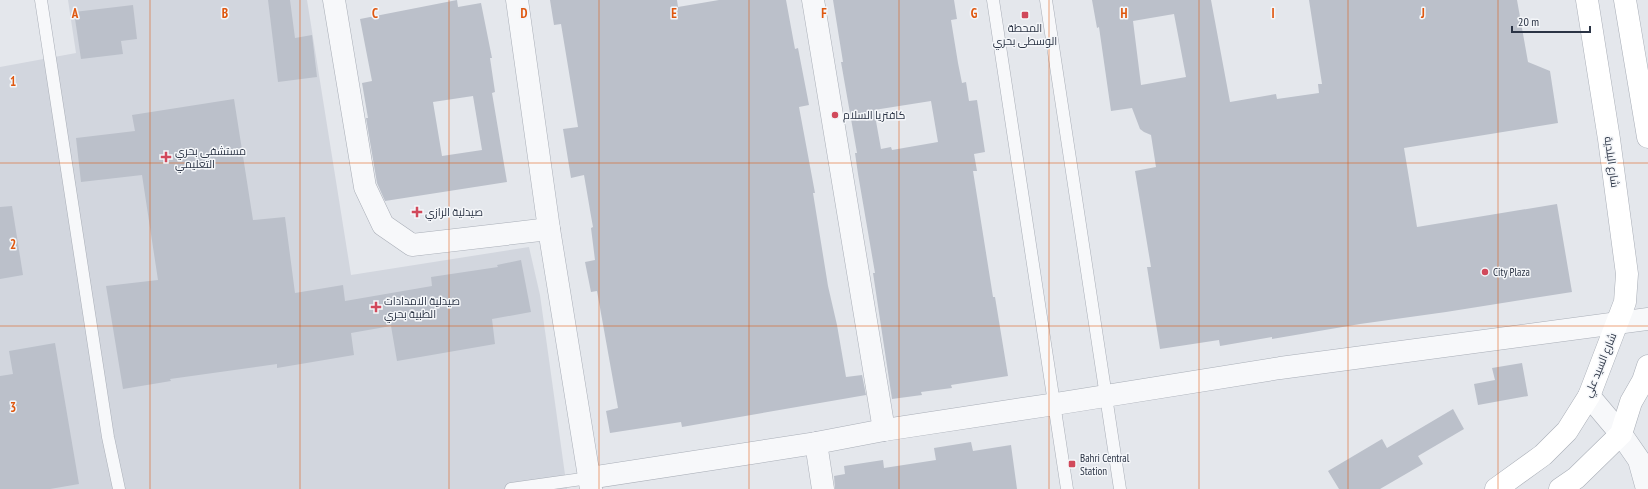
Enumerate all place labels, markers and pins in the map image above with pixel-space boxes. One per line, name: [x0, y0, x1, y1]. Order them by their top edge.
marker: المحطة الوسطى بحري: [1020, 10, 1030, 20]
place label: المحطة الوسطى بحري: [993, 21, 1057, 50]
place label: كافتريا السلام: [843, 108, 906, 123]
marker: كافتريا السلام: [830, 110, 840, 120]
place label: مستشفى بحري التعليمي: [175, 144, 246, 173]
marker: مستشفى بحري التعليمي: [160, 151, 172, 163]
place label: صيدلية الرازي: [425, 205, 483, 221]
marker: صيدلية الرازي: [412, 207, 422, 217]
place label: City Plaza: [1493, 265, 1530, 279]
marker: City Plaza: [1480, 267, 1490, 277]
place label: صيدلية الامدادات الطبية بحري: [384, 294, 460, 323]
marker: صيدلية الامدادات الطبية بحري: [371, 302, 381, 312]
place label: Bahri Central Station: [1080, 451, 1130, 478]
marker: Bahri Central Station: [1067, 459, 1077, 469]

